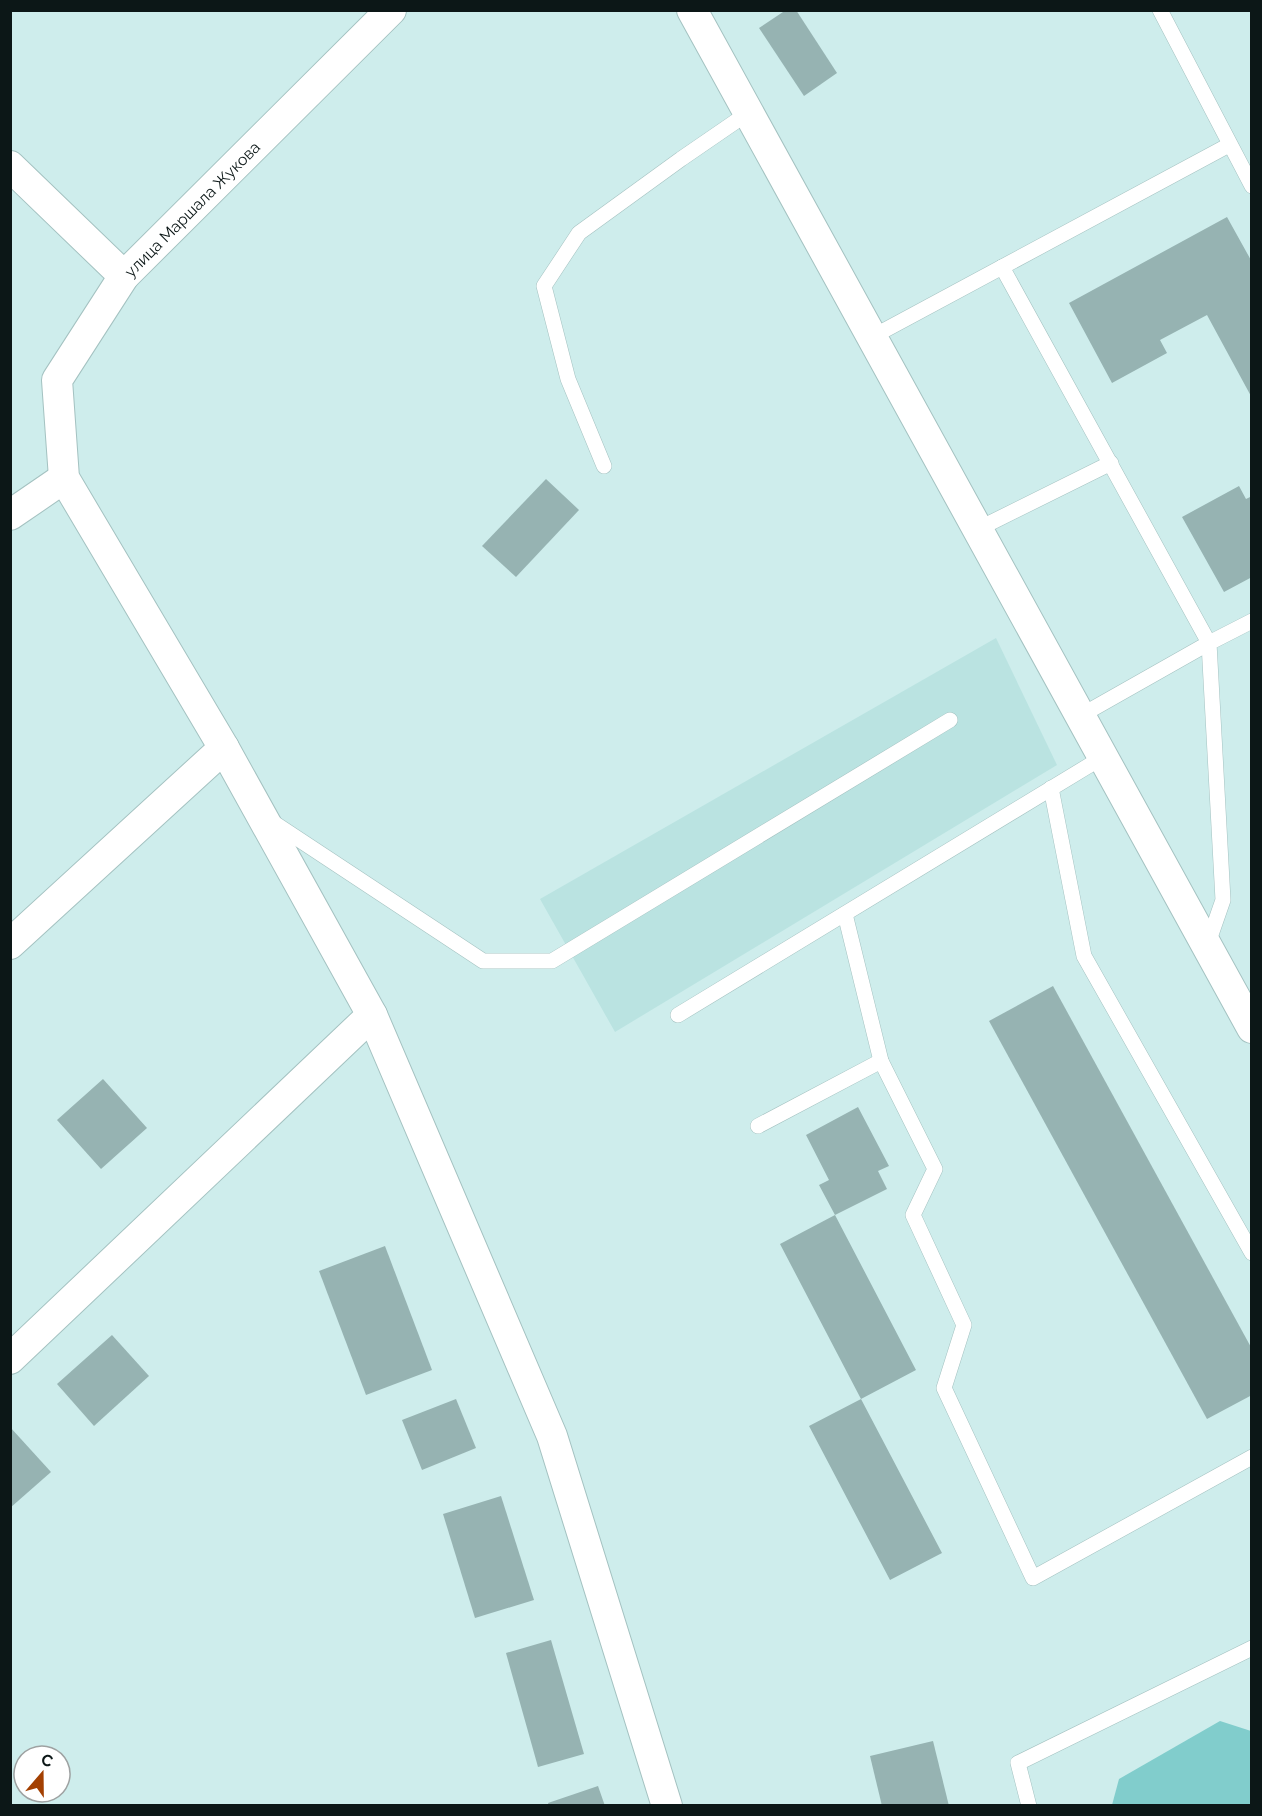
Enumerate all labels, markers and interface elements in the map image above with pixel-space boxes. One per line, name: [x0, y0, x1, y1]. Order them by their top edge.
street label: улица Маршала Жукова: [121, 138, 264, 281]
north arrow: [12, 1744, 72, 1804]
text: С: [39, 1750, 55, 1771]

